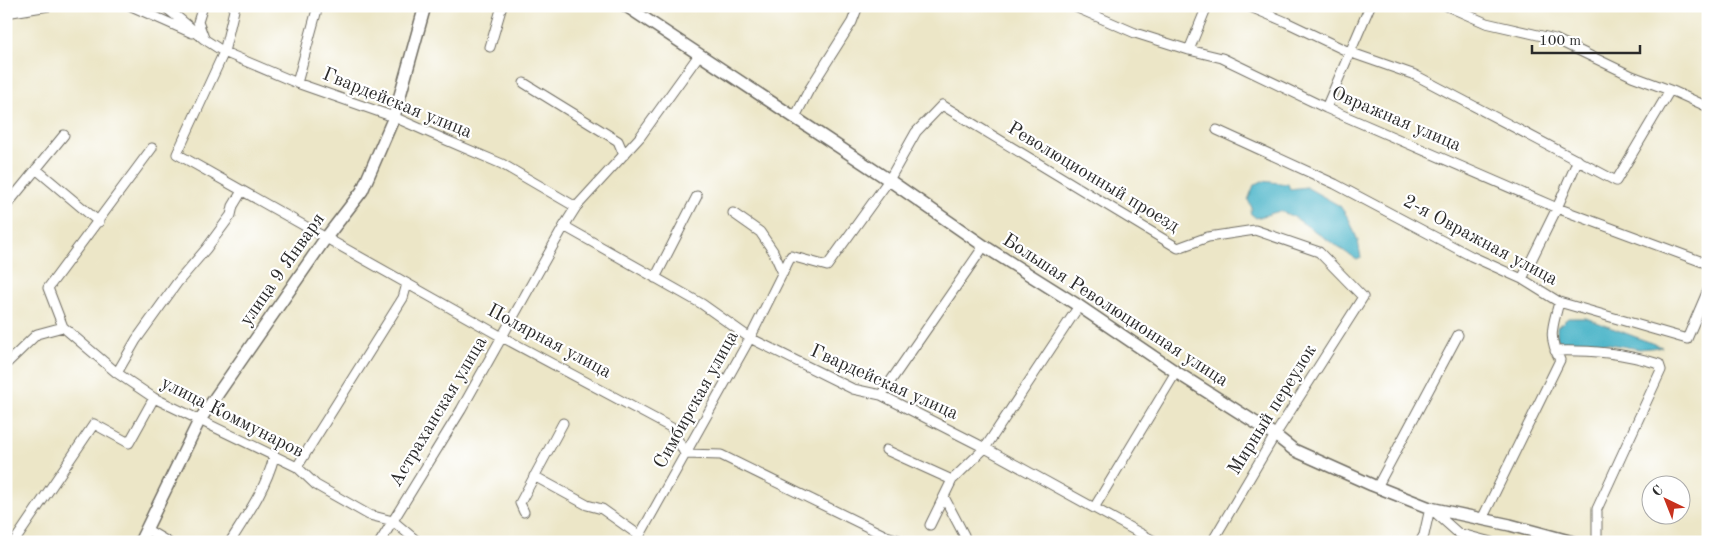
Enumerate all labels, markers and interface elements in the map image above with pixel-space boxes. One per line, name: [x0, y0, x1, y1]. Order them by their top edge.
scale bar: [1532, 22, 1639, 54]
text: 100 m: [1539, 34, 1581, 49]
street label: Гвардейская улица: [320, 65, 475, 143]
street label: Овражная улица: [1328, 84, 1464, 156]
street label: Революционный проезд: [1004, 119, 1183, 237]
street label: 2-я Овражная улица: [1400, 192, 1561, 290]
street label: улица 9 Января: [237, 210, 329, 330]
street label: Большая Революционная улица: [999, 231, 1232, 391]
street label: Полярная улица: [484, 301, 615, 383]
street label: Симбирская улица: [651, 327, 743, 472]
street label: Астраханская улица: [387, 333, 492, 490]
street label: Мирный переулок: [1225, 341, 1321, 479]
street label: Гвардейская улица: [807, 342, 961, 424]
street label: улица Коммунаров: [158, 374, 306, 462]
north arrow: [1642, 476, 1692, 526]
text: С: [1650, 483, 1666, 499]

